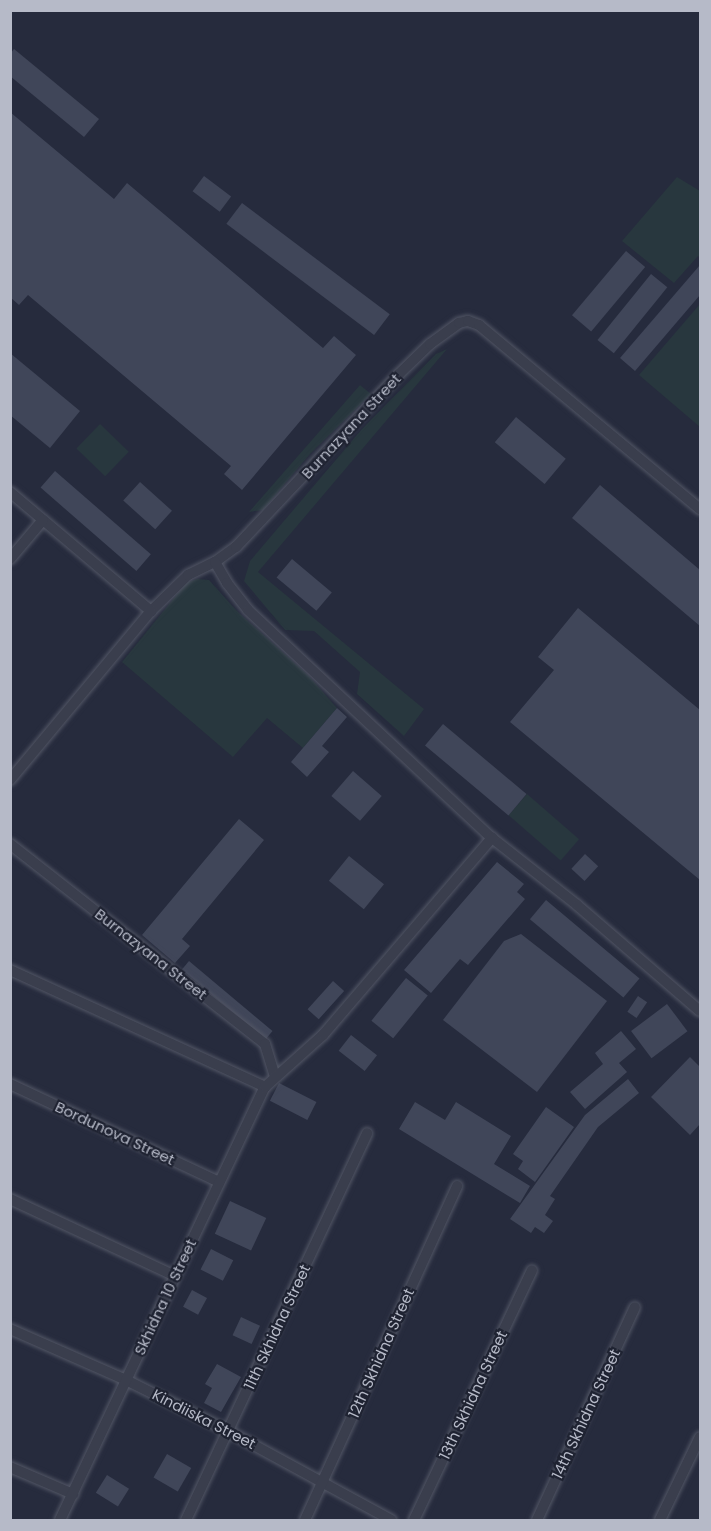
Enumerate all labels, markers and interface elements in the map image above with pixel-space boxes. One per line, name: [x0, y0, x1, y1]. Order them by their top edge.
street label: Burnazyana Street: [298, 370, 404, 482]
street label: Burnazyana Street: [91, 905, 211, 1003]
street label: Bordunova Street: [52, 1097, 178, 1169]
street label: Skhidna 10 Street: [130, 1236, 200, 1358]
street label: 11th Skhidna Street: [240, 1261, 314, 1393]
street label: 12th Skhidna Street: [344, 1285, 418, 1421]
street label: 13th Skhidna Street: [435, 1328, 511, 1462]
street label: 14th Skhidna Street: [548, 1346, 624, 1482]
street label: Kindiiska Street: [149, 1385, 259, 1453]

